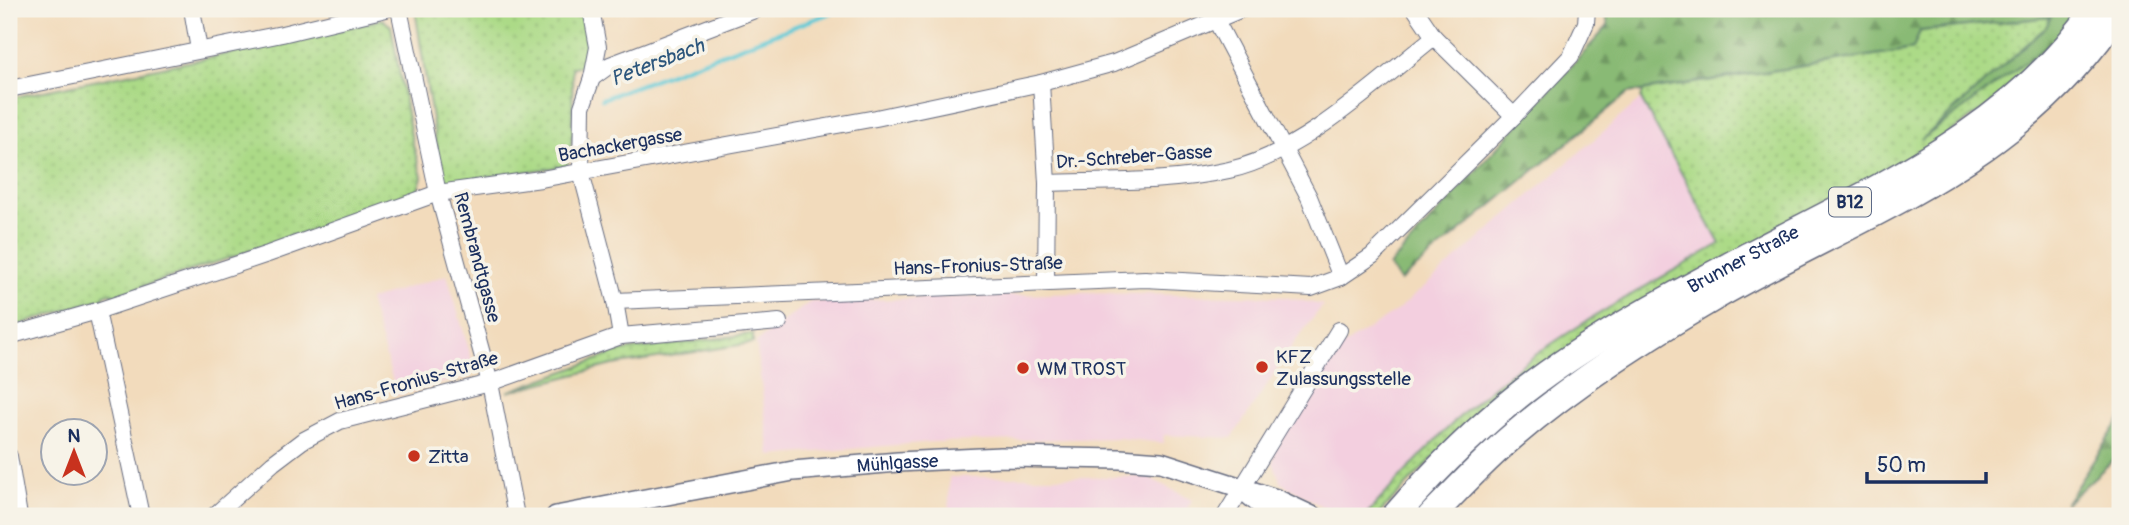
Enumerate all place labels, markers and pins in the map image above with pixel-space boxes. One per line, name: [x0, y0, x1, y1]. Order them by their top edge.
place label: KFZ Zulassungsstelle: [1276, 345, 1411, 391]
place label: WM TROST: [1037, 357, 1126, 381]
marker: KFZ Zulassungsstelle: [1254, 359, 1270, 375]
marker: WM TROST: [1015, 360, 1031, 376]
place label: Zitta: [428, 445, 469, 469]
marker: Zitta: [406, 448, 422, 464]

